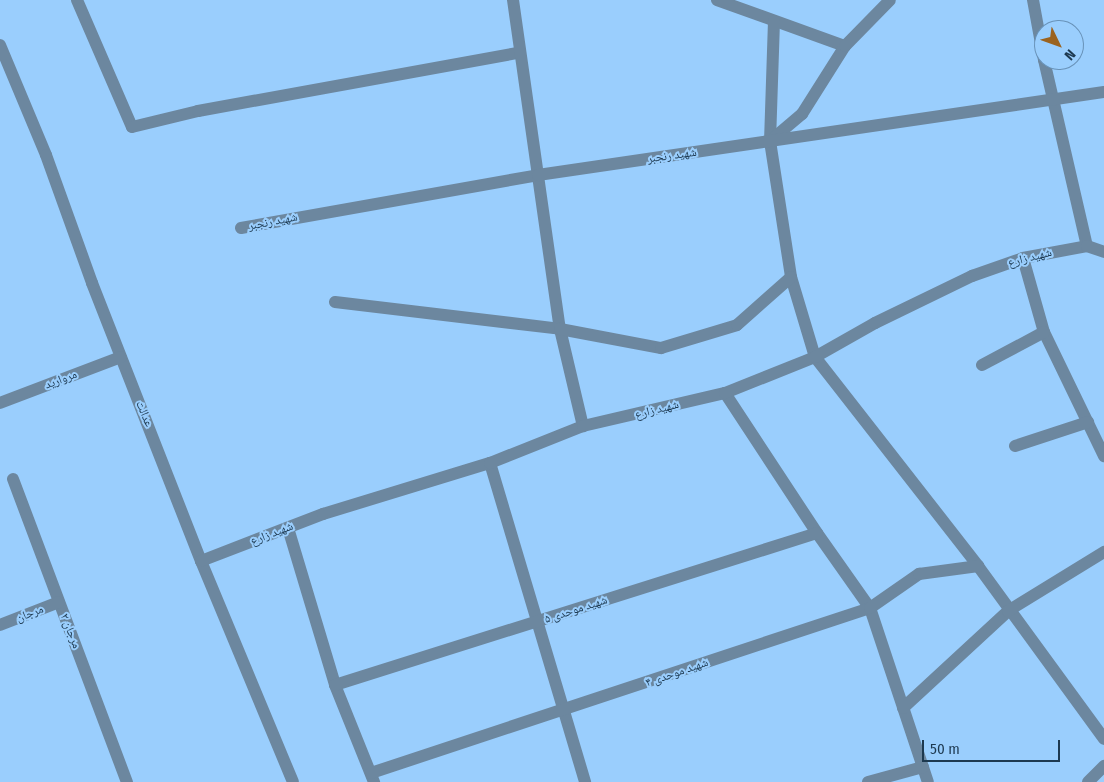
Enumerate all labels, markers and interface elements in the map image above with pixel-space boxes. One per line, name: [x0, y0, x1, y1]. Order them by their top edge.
north arrow: [1034, 20, 1084, 70]
text: N: [1061, 46, 1079, 64]
street label: شهید رنجبر: [646, 145, 698, 167]
street label: شهید رنجبر: [247, 210, 299, 234]
street label: شهید زارع: [1007, 246, 1053, 270]
street label: مروارید: [43, 367, 79, 393]
street label: شهید زارع: [634, 398, 680, 422]
street label: عدالت: [132, 399, 156, 429]
street label: شهید زارع: [249, 519, 295, 549]
street label: شهید موحدی ۵: [543, 593, 609, 627]
street label: مرجان: [14, 602, 46, 626]
street label: مرجان ۲: [57, 612, 83, 650]
street label: شهید موحدی ۴: [644, 656, 710, 690]
scale bar: [924, 730, 1062, 762]
text: 50 m: [930, 740, 960, 758]

